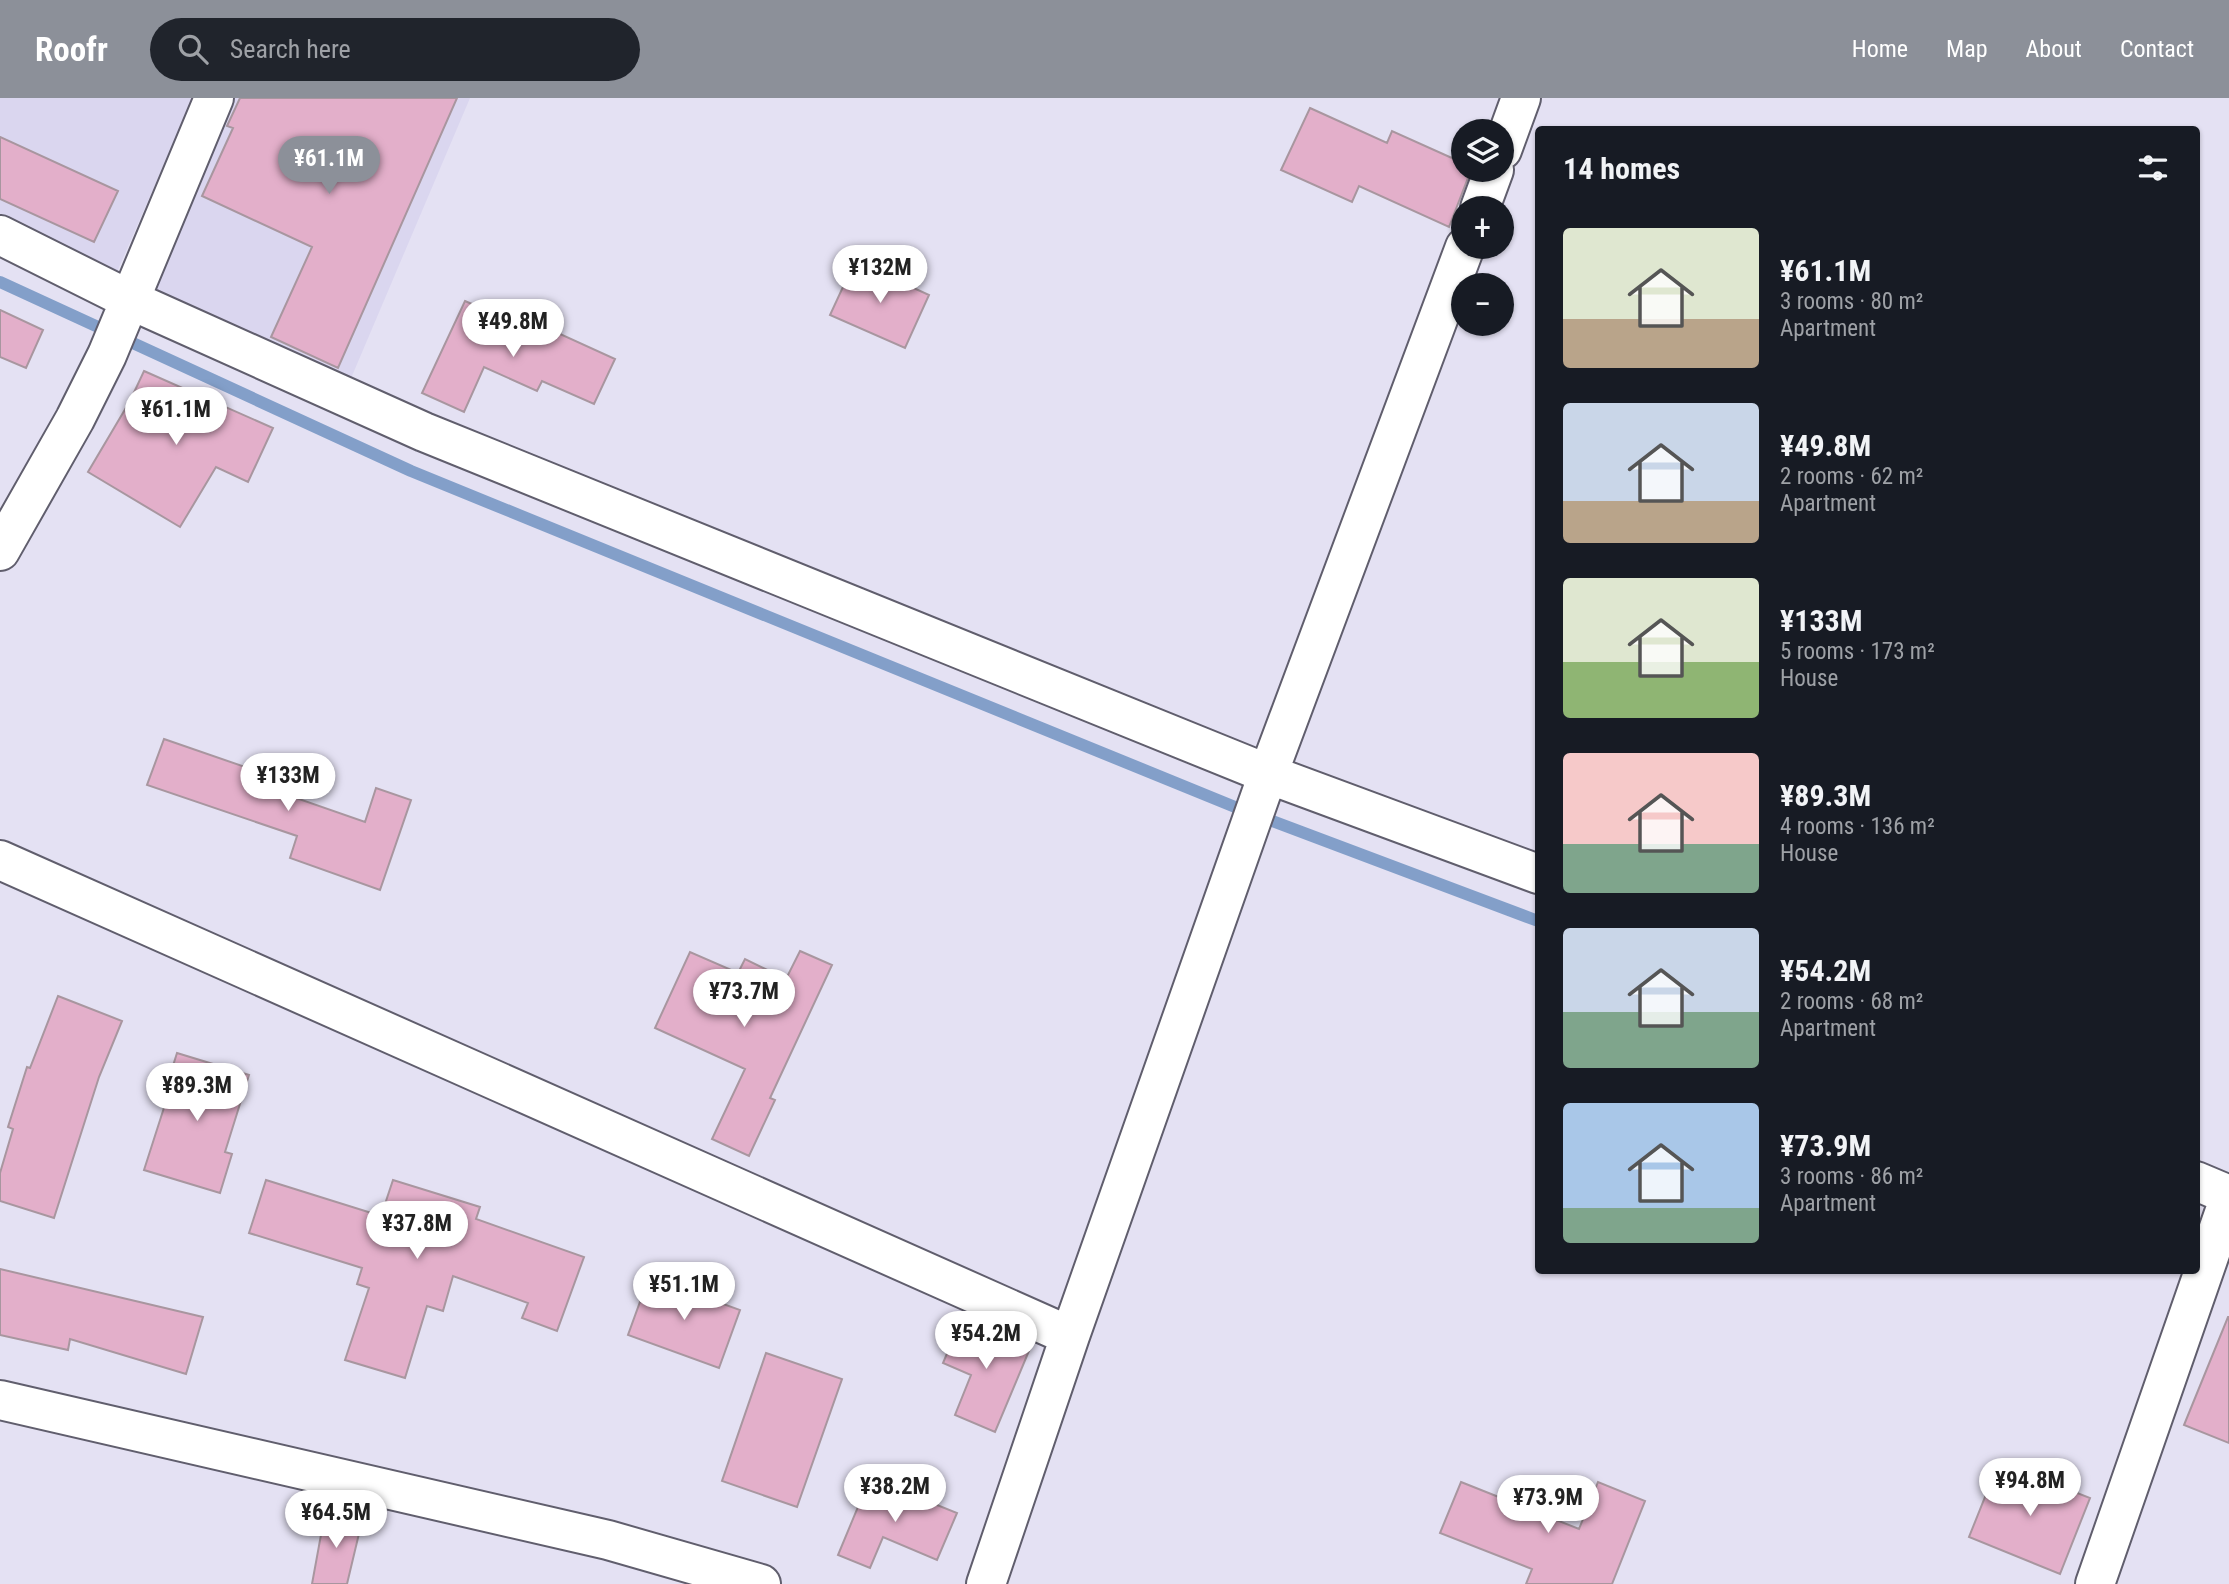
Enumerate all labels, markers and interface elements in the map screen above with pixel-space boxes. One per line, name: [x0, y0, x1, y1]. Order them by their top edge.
search box: [150, 18, 640, 81]
text: Roofr: [35, 30, 108, 69]
icon: search: [174, 30, 212, 68]
text: Search here: [230, 34, 351, 64]
text: Home: [1852, 35, 1908, 63]
text: Map: [1946, 35, 1988, 63]
text: About: [2026, 35, 2082, 63]
text: Contact: [2120, 35, 2194, 63]
map controls: [1451, 119, 1514, 336]
button: layers: [1451, 119, 1514, 182]
pin: ¥61.1M: [272, 136, 386, 196]
text: ¥61.1M: [294, 145, 364, 172]
icon: filters: [2134, 149, 2172, 187]
text: 14 homes: [1563, 151, 1680, 186]
button: +: [1451, 196, 1514, 259]
pin: ¥132M: [831, 246, 929, 305]
text: ¥61.1M: [1780, 253, 1871, 288]
text: ¥132M: [848, 254, 912, 281]
icon: home: [1619, 256, 1703, 340]
button: −: [1451, 273, 1514, 336]
text: 3 rooms · 80 m²: [1780, 288, 1923, 315]
pin: ¥49.8M: [456, 300, 570, 359]
text: ¥49.8M: [478, 308, 548, 335]
text: Apartment: [1780, 315, 1876, 342]
pin: ¥61.1M: [119, 388, 233, 447]
text: ¥61.1M: [141, 396, 211, 423]
text: ¥49.8M: [1780, 428, 1871, 463]
icon: home: [1619, 431, 1703, 515]
text: 2 rooms · 62 m²: [1780, 463, 1923, 490]
text: Apartment: [1780, 490, 1876, 517]
text: ¥133M: [1780, 603, 1863, 638]
icon: home: [1619, 606, 1703, 690]
text: 5 rooms · 173 m²: [1780, 638, 1935, 665]
text: House: [1780, 665, 1838, 692]
pin: ¥133M: [239, 754, 337, 813]
text: ¥133M: [256, 762, 320, 789]
text: ¥89.3M: [1780, 778, 1871, 813]
icon: home: [1619, 781, 1703, 865]
text: 4 rooms · 136 m²: [1780, 813, 1935, 840]
text: House: [1780, 840, 1838, 867]
text: ¥54.2M: [1780, 953, 1871, 988]
icon: home: [1619, 956, 1703, 1040]
pin: ¥73.7M: [687, 970, 801, 1029]
text: ¥73.7M: [709, 978, 779, 1005]
text: 2 rooms · 68 m²: [1780, 988, 1923, 1015]
text: Apartment: [1780, 1015, 1876, 1042]
pin: ¥89.3M: [140, 1063, 254, 1123]
text: ¥89.3M: [162, 1072, 232, 1099]
text: ¥73.9M: [1780, 1128, 1871, 1163]
icon: home: [1619, 1131, 1703, 1215]
text: 3 rooms · 86 m²: [1780, 1163, 1923, 1190]
text: Apartment: [1780, 1190, 1876, 1217]
pin: ¥37.8M: [360, 1202, 474, 1261]
text: ¥37.8M: [382, 1210, 452, 1237]
pin: ¥51.1M: [627, 1262, 741, 1322]
text: ¥51.1M: [649, 1271, 719, 1298]
pin: ¥54.2M: [929, 1312, 1043, 1371]
text: ¥54.2M: [951, 1320, 1021, 1347]
pin: ¥94.8M: [1973, 1458, 2087, 1518]
pin: ¥38.2M: [838, 1464, 952, 1524]
text: ¥94.8M: [1995, 1467, 2065, 1494]
text: ¥38.2M: [860, 1473, 930, 1500]
pin: ¥73.9M: [1491, 1476, 1605, 1535]
text: ¥73.9M: [1513, 1484, 1583, 1511]
pin: ¥64.5M: [279, 1490, 393, 1550]
text: ¥64.5M: [301, 1499, 371, 1526]

